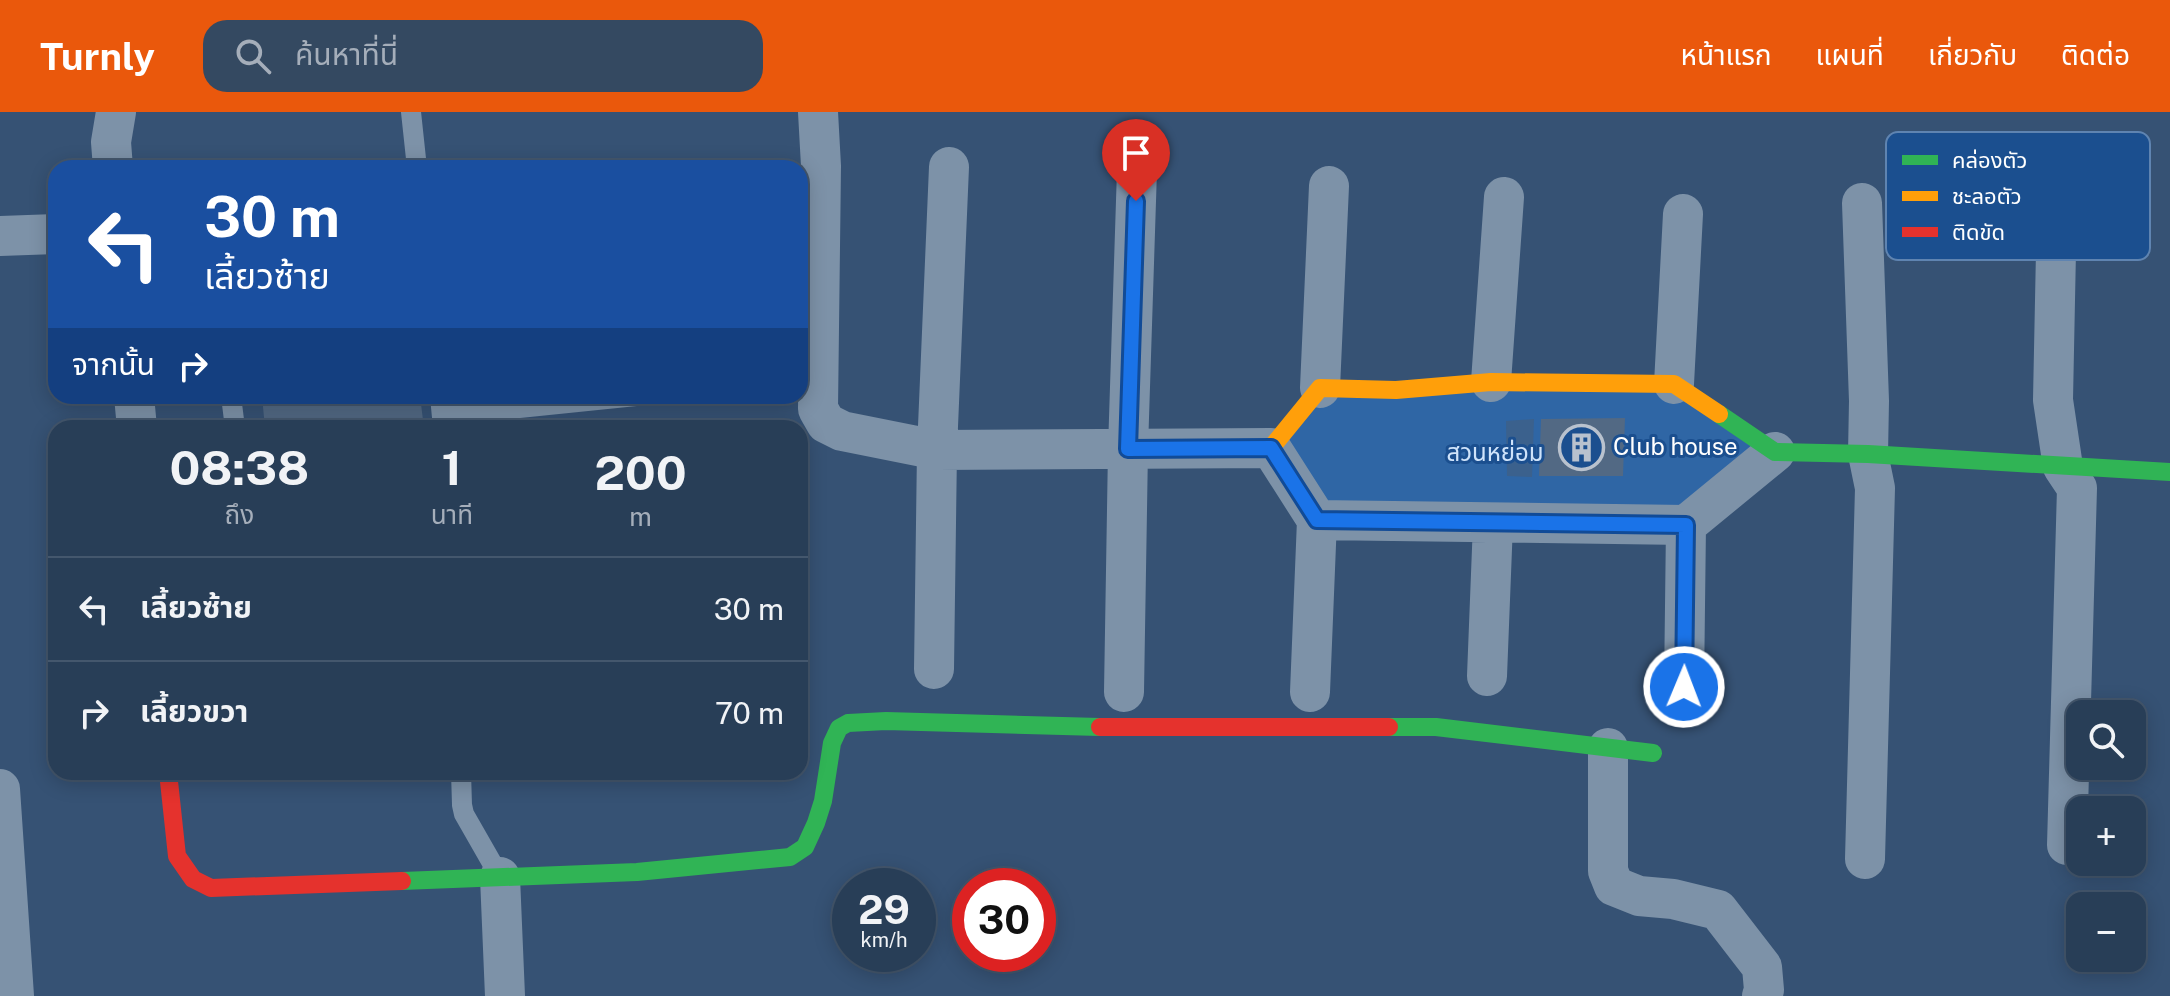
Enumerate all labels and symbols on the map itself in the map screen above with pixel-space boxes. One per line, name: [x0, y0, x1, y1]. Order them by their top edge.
pin: [1102, 119, 1170, 201]
legend: [1886, 132, 2150, 260]
text: คล่องตัว: [1952, 147, 2027, 173]
text: ชะลอตัว: [1952, 183, 2022, 209]
text: ติดขัด: [1952, 219, 2005, 245]
building icon: Club house: [1558, 423, 1606, 471]
place label: Club house: [1613, 432, 1738, 460]
park label: สวนหย่อม: [1446, 438, 1544, 466]
position arrow: [1642, 645, 1726, 729]
speed limit sign: 30: [952, 868, 1056, 972]

